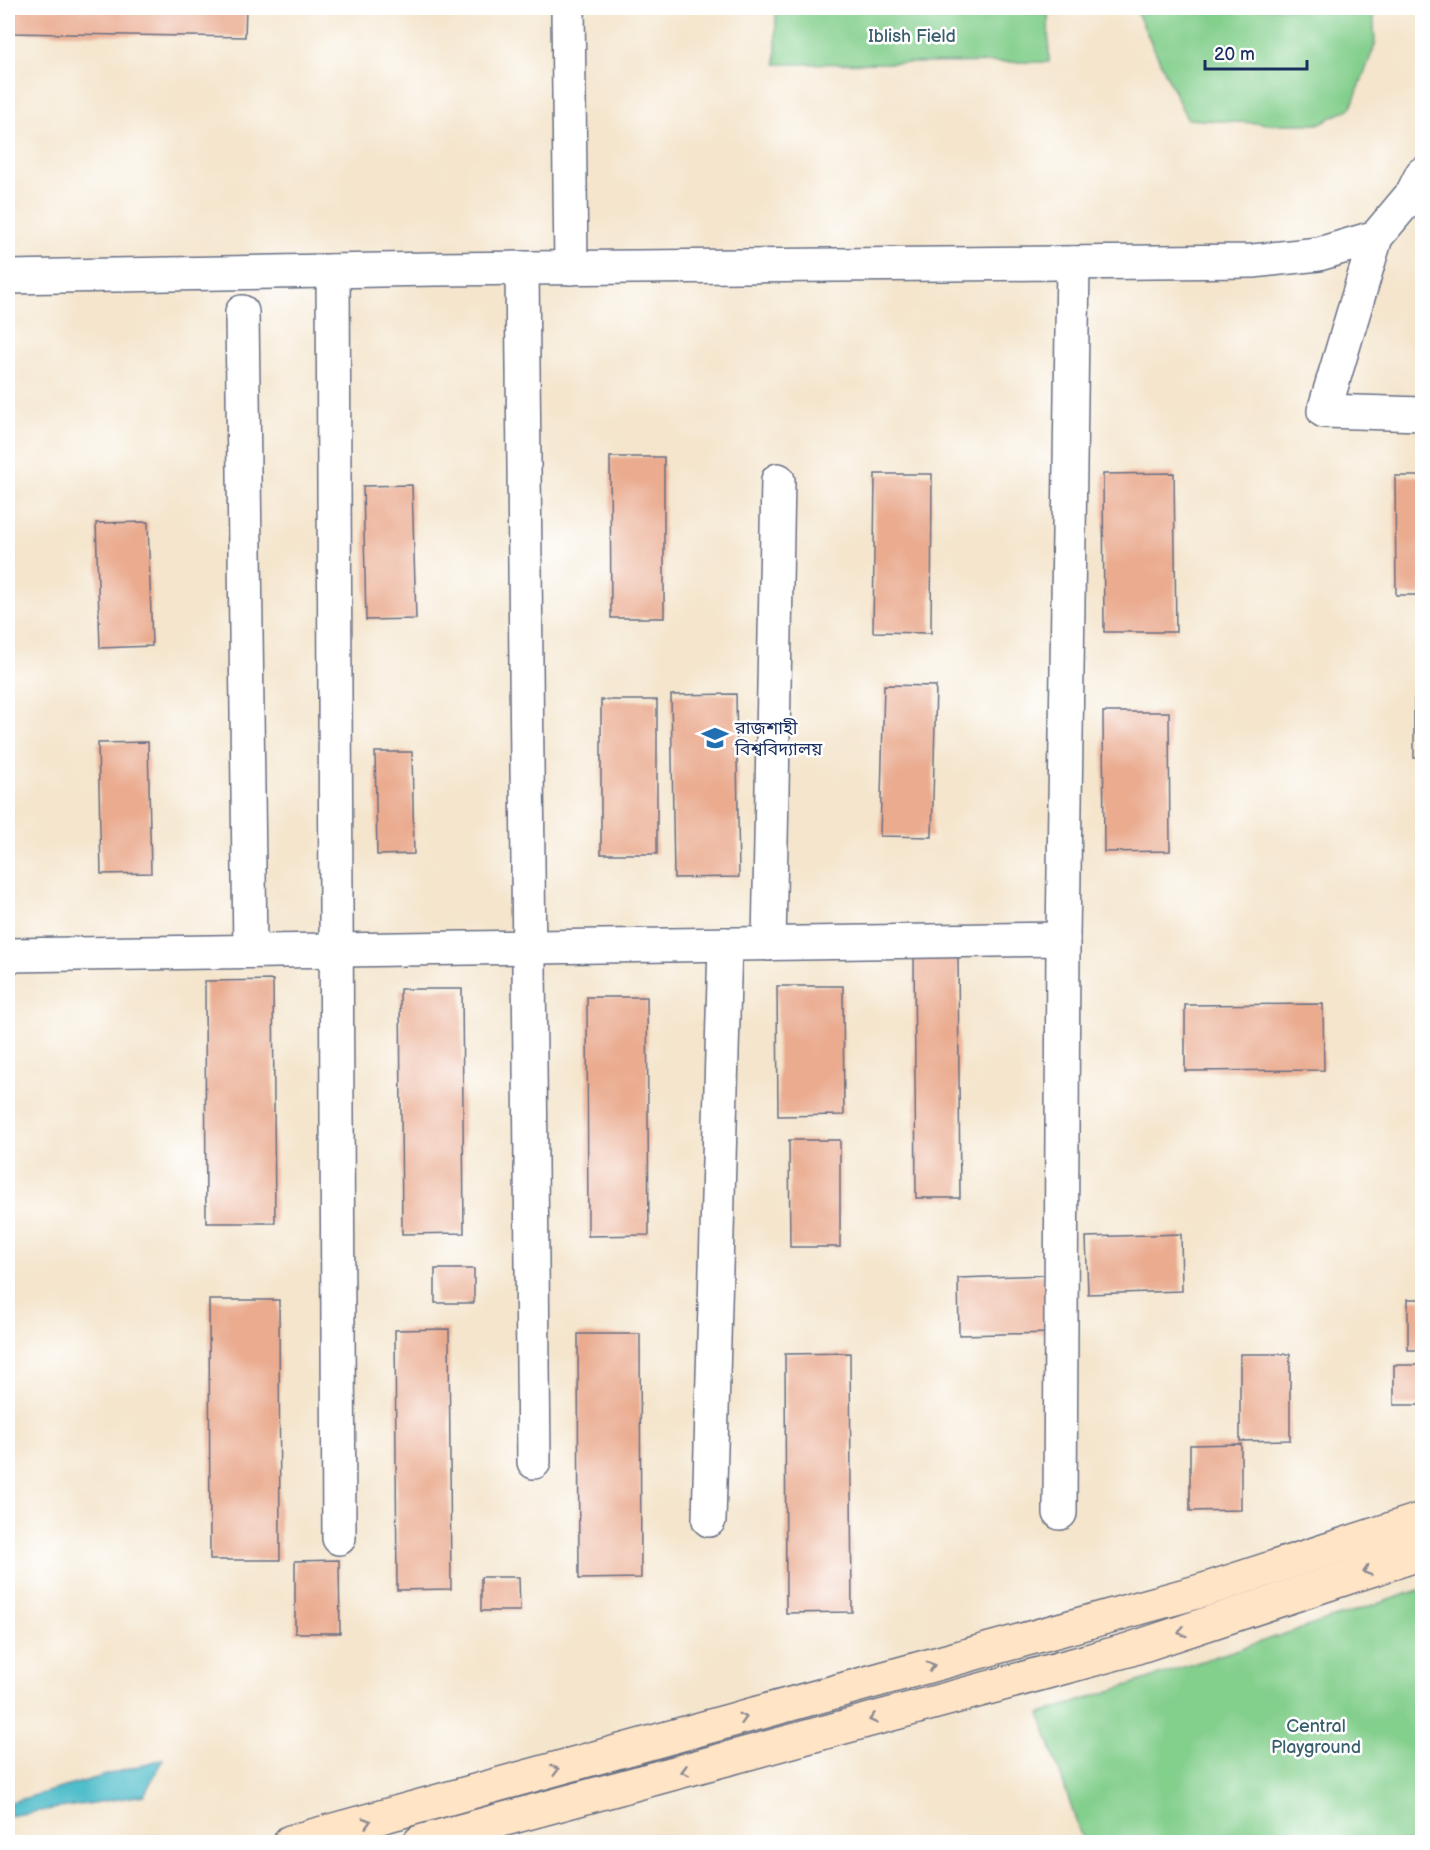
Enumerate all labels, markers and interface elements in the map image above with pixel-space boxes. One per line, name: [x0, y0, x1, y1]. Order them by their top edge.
park label: Iblish Field: [868, 26, 956, 47]
scale bar: [1205, 33, 1307, 71]
text: 20 m: [1214, 44, 1255, 65]
place label: রাজশাহী বিশ্ববিদ্যালয়: [734, 718, 823, 760]
school or university icon: রাজশাহী বিশ্ববিদ্যালয়: [700, 723, 730, 753]
one-way arrow: [1362, 1564, 1373, 1577]
one-way arrow: [1177, 1625, 1188, 1638]
one-way arrow: [926, 1660, 936, 1673]
one-way arrow: [738, 1712, 748, 1725]
one-way arrow: [868, 1712, 878, 1725]
park label: Central Playground: [1271, 1716, 1361, 1758]
one-way arrow: [680, 1763, 690, 1776]
one-way arrow: [549, 1765, 560, 1777]
one-way arrow: [361, 1817, 372, 1829]

